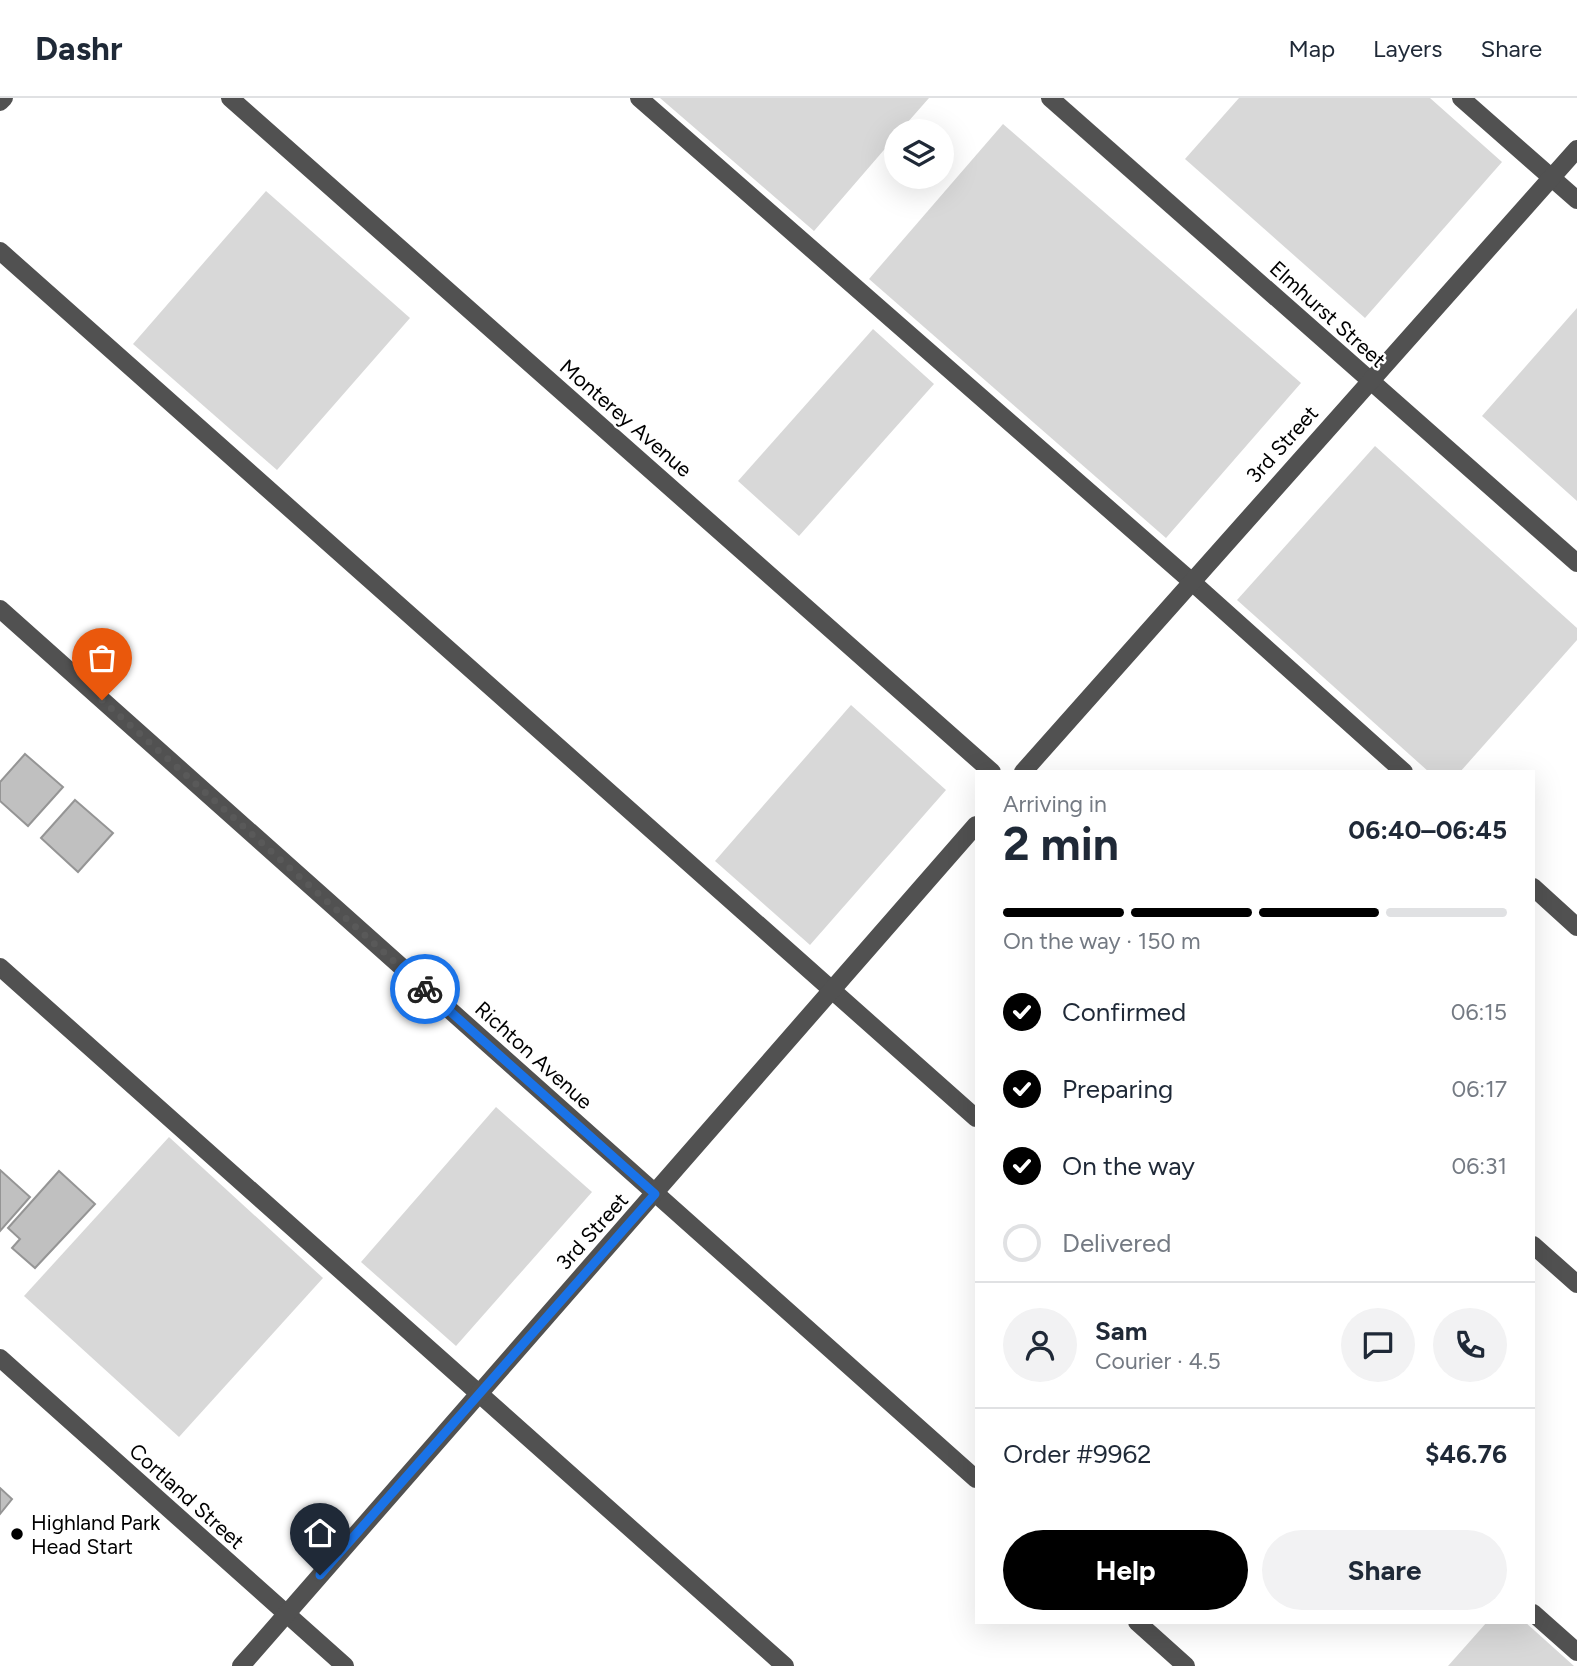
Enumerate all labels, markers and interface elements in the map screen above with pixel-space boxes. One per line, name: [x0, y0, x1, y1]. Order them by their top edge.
text: Dashr: [35, 29, 122, 68]
text: Map: [1288, 34, 1335, 63]
text: Layers: [1373, 34, 1442, 63]
text: Share: [1480, 34, 1542, 63]
map controls: [884, 119, 954, 189]
button: layers: [884, 119, 954, 189]
street label: Elmhurst Street: [1265, 255, 1391, 373]
street label: Monterey Avenue: [555, 354, 697, 482]
street label: 3rd Street: [1241, 400, 1323, 488]
pin: [72, 628, 132, 700]
icon: bag: [83, 639, 121, 677]
text: Arriving in: [1003, 790, 1107, 818]
text: 06:40–06:45: [1348, 814, 1507, 846]
text: 2 min: [1003, 816, 1119, 872]
text: On the way · 150 m: [1003, 927, 1200, 955]
courier: [390, 954, 460, 1024]
icon: bike: [406, 970, 444, 1008]
icon: check: [1003, 993, 1041, 1031]
street label: Richton Avenue: [470, 996, 598, 1114]
text: Confirmed: [1062, 996, 1186, 1028]
text: 06:15: [1451, 998, 1507, 1026]
icon: check: [1003, 1070, 1041, 1108]
text: Preparing: [1062, 1073, 1173, 1105]
text: 06:17: [1452, 1075, 1507, 1103]
icon: check: [1003, 1147, 1041, 1185]
text: On the way: [1062, 1150, 1195, 1182]
text: 06:31: [1451, 1152, 1507, 1180]
street label: 3rd Street: [551, 1187, 633, 1275]
text: Delivered: [1062, 1227, 1171, 1259]
button: person: [1003, 1308, 1077, 1382]
button: chat: [1341, 1308, 1415, 1382]
button: phone: [1433, 1308, 1507, 1382]
text: Sam: [1095, 1315, 1147, 1347]
text: Courier · 4.5: [1095, 1347, 1221, 1375]
street label: Cortland Street: [124, 1438, 250, 1554]
text: Order #9962: [1003, 1438, 1152, 1470]
text: $46.76: [1425, 1438, 1507, 1470]
pin: [290, 1503, 350, 1575]
place label: Highland Park Head Start: [31, 1510, 161, 1559]
icon: home: [301, 1514, 339, 1552]
marker: Highland Park Head Start: [9, 1526, 25, 1542]
button: Help: [1003, 1530, 1248, 1610]
button: Share: [1262, 1530, 1507, 1610]

